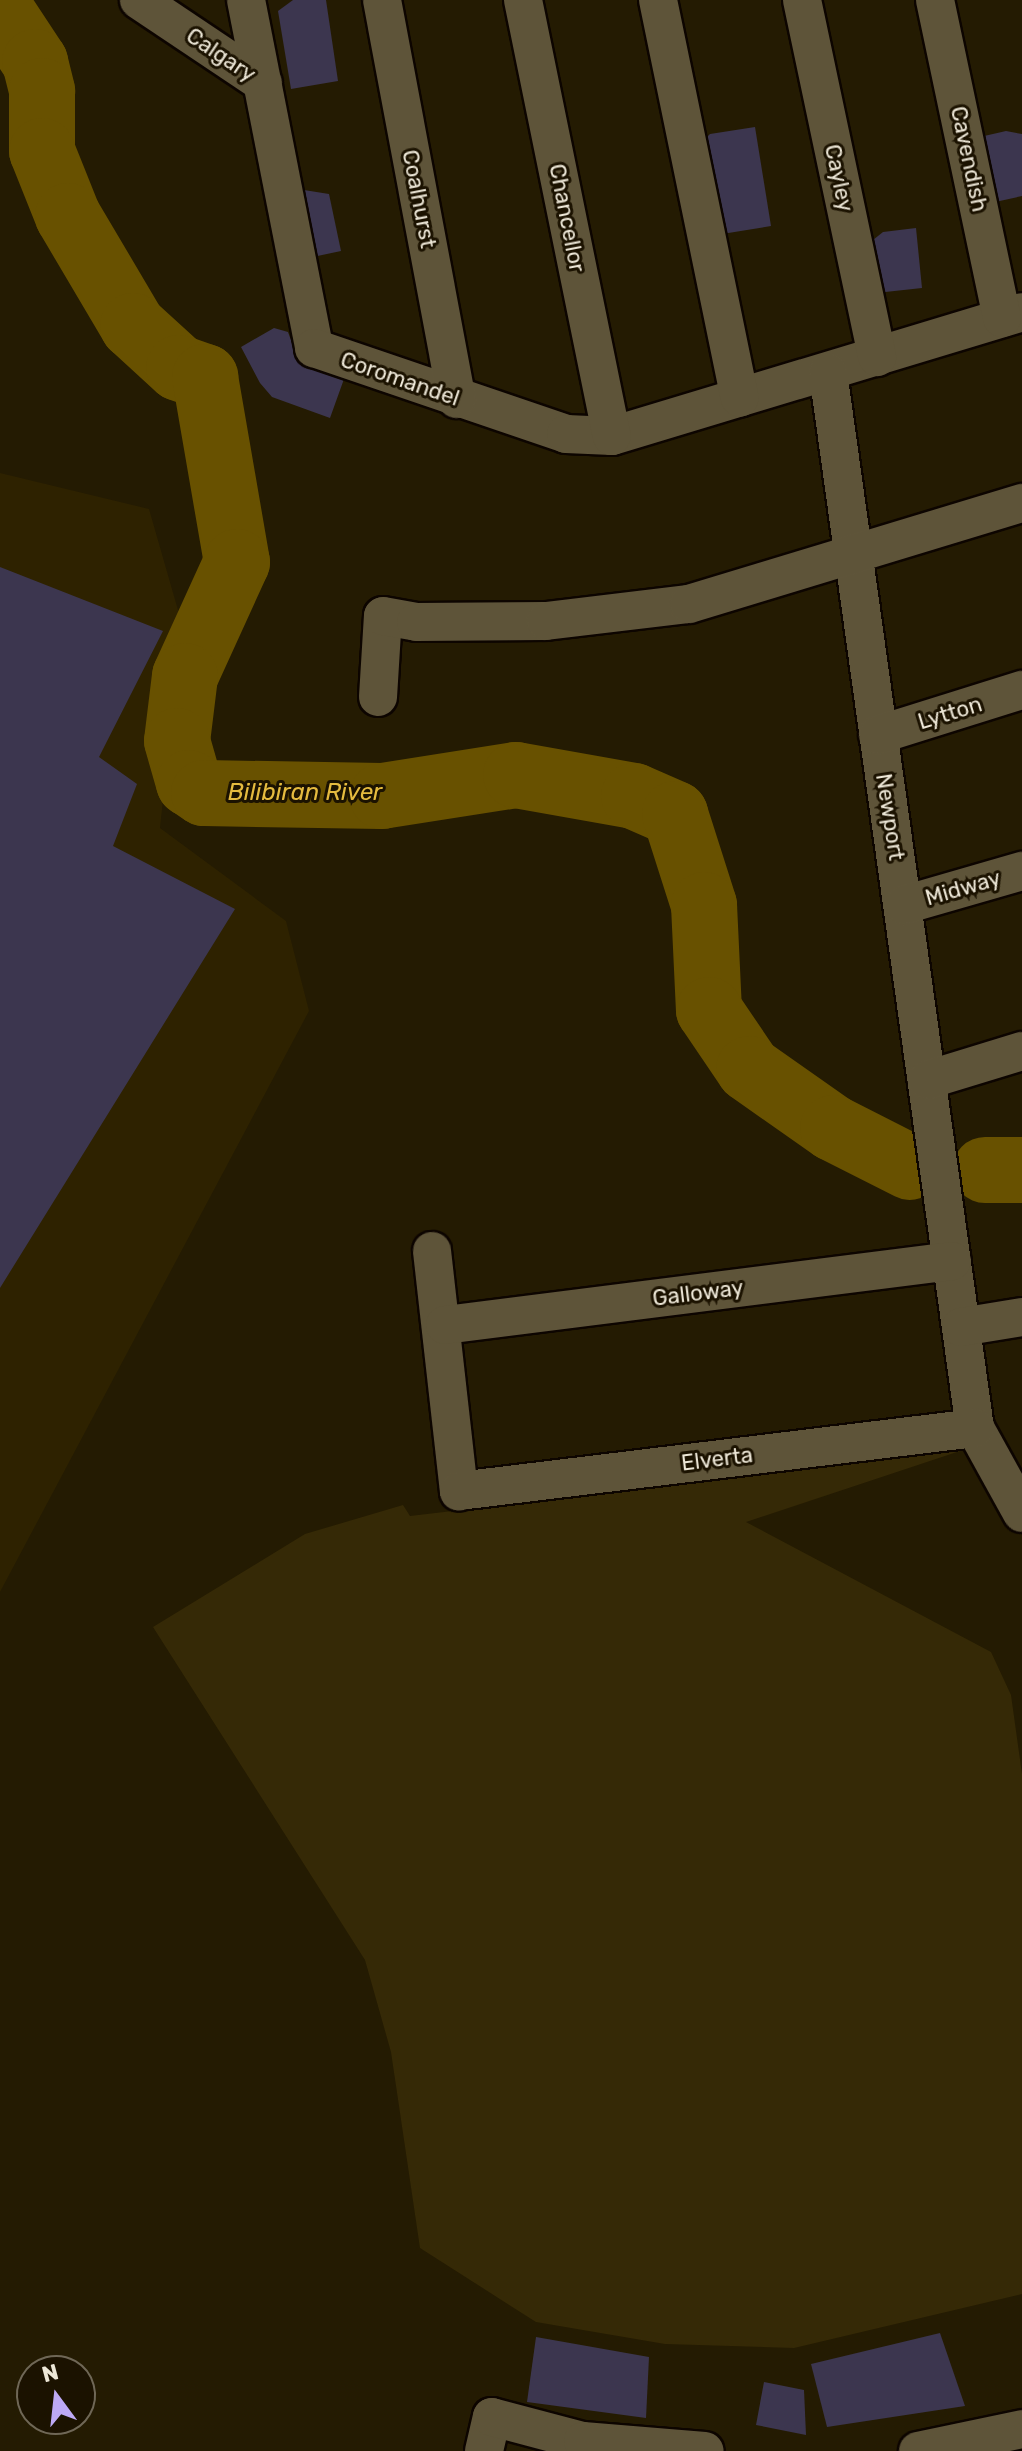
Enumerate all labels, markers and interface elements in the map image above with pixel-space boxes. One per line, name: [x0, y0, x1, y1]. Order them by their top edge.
street label: Calgary: [181, 22, 261, 88]
street label: Cavendish: [945, 104, 993, 214]
street label: Cayley: [819, 142, 859, 214]
street label: Coalhurst: [397, 148, 441, 250]
street label: Chancellor: [544, 162, 590, 274]
street label: Coromandel: [337, 346, 463, 412]
street label: Lytton: [915, 691, 985, 735]
street label: Newport: [870, 772, 910, 862]
water label: Bilibiran River: [228, 779, 382, 807]
street label: Midway: [922, 865, 1004, 911]
street label: Galloway: [651, 1274, 745, 1312]
street label: Elverta: [680, 1442, 754, 1476]
north arrow: [16, 2355, 96, 2435]
text: N: [39, 2358, 61, 2388]

